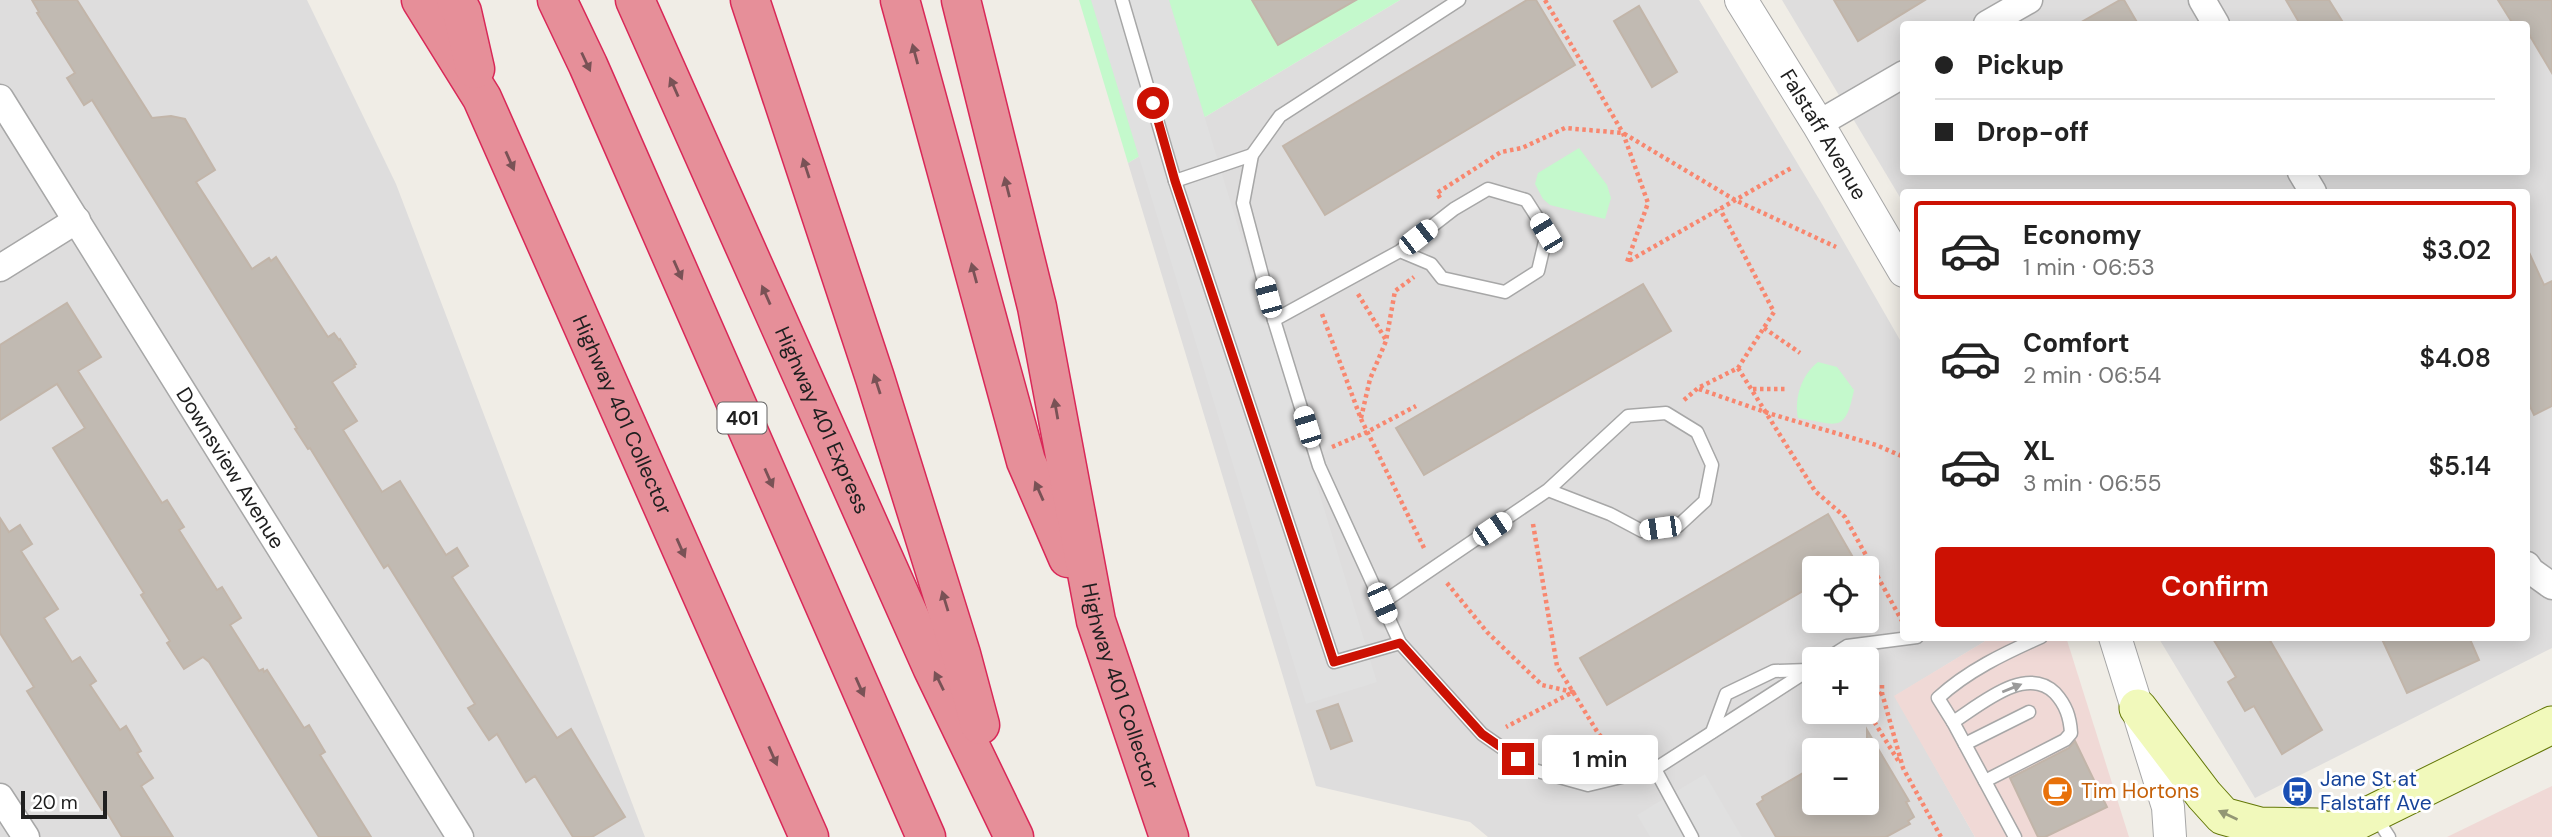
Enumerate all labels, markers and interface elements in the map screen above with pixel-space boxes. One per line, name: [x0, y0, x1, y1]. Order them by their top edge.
one-way arrow: [909, 42, 920, 64]
text: Pickup: [1977, 48, 2064, 82]
one-way arrow: [581, 51, 592, 72]
street label: Falstaff Avenue: [1773, 64, 1873, 205]
one-way arrow: [668, 77, 680, 97]
route start: [1137, 87, 1169, 119]
text: Drop-off: [1977, 115, 2089, 149]
one-way arrow: [504, 151, 516, 171]
one-way arrow: [800, 157, 811, 178]
one-way arrow: [1001, 176, 1012, 198]
car: [1527, 210, 1566, 256]
car: [1395, 216, 1442, 258]
text: Economy: [2023, 218, 2141, 252]
icon: car: [1939, 219, 2002, 282]
text: $3.02: [2422, 233, 2491, 267]
text: 1 min · 06:53: [2023, 252, 2155, 282]
one-way arrow: [672, 260, 683, 281]
one-way arrow: [969, 262, 979, 283]
car: [1253, 274, 1284, 320]
one-way arrow: [760, 285, 772, 305]
street label: Highway 401 Collector: [566, 311, 679, 519]
street label: Highway 401 Express: [768, 322, 876, 518]
text: Comfort: [2023, 326, 2129, 360]
icon: car: [1939, 327, 2002, 390]
text: $4.08: [2419, 341, 2491, 375]
text: 2 min · 06:54: [2023, 360, 2161, 390]
one-way arrow: [871, 373, 882, 394]
street label: Downsview Avenue: [170, 382, 291, 554]
one-way arrow: [1050, 398, 1061, 420]
road number: 401: [718, 402, 766, 434]
car: [1291, 404, 1324, 450]
text: XL: [2023, 434, 2055, 468]
icon: car: [1939, 435, 2002, 498]
text: $5.14: [2428, 449, 2491, 483]
one-way arrow: [764, 468, 775, 489]
text: 3 min · 06:55: [2023, 468, 2162, 498]
one-way arrow: [1033, 481, 1045, 501]
car: [1469, 509, 1516, 549]
car: [1638, 515, 1683, 541]
one-way arrow: [675, 538, 687, 558]
button: Confirm: [1935, 547, 2495, 627]
map controls: [1802, 556, 1879, 815]
button: locate: [1802, 556, 1879, 633]
car: [1364, 580, 1401, 626]
street label: Highway 401 Collector: [1075, 581, 1166, 793]
one-way arrow: [939, 591, 949, 612]
button: +: [1802, 647, 1879, 724]
one-way arrow: [934, 671, 945, 691]
one-way arrow: [854, 677, 866, 697]
one-way arrow: [2002, 682, 2023, 693]
callout: 1 min: [1542, 734, 1658, 784]
button: −: [1802, 738, 1879, 815]
route end: [1502, 743, 1534, 775]
text: 1 min: [1573, 744, 1627, 774]
one-way arrow: [767, 746, 779, 766]
place label: Jane St at Falstaff Ave: [2320, 765, 2432, 817]
cafe icon: Tim Hortons: [2041, 774, 2075, 808]
bus stop icon: Jane St at Falstaff Ave: [2280, 774, 2314, 808]
place label: Tim Hortons: [2081, 777, 2200, 805]
scale bar: [21, 788, 107, 820]
text: 20 m: [32, 790, 78, 815]
one-way arrow: [2218, 809, 2238, 821]

